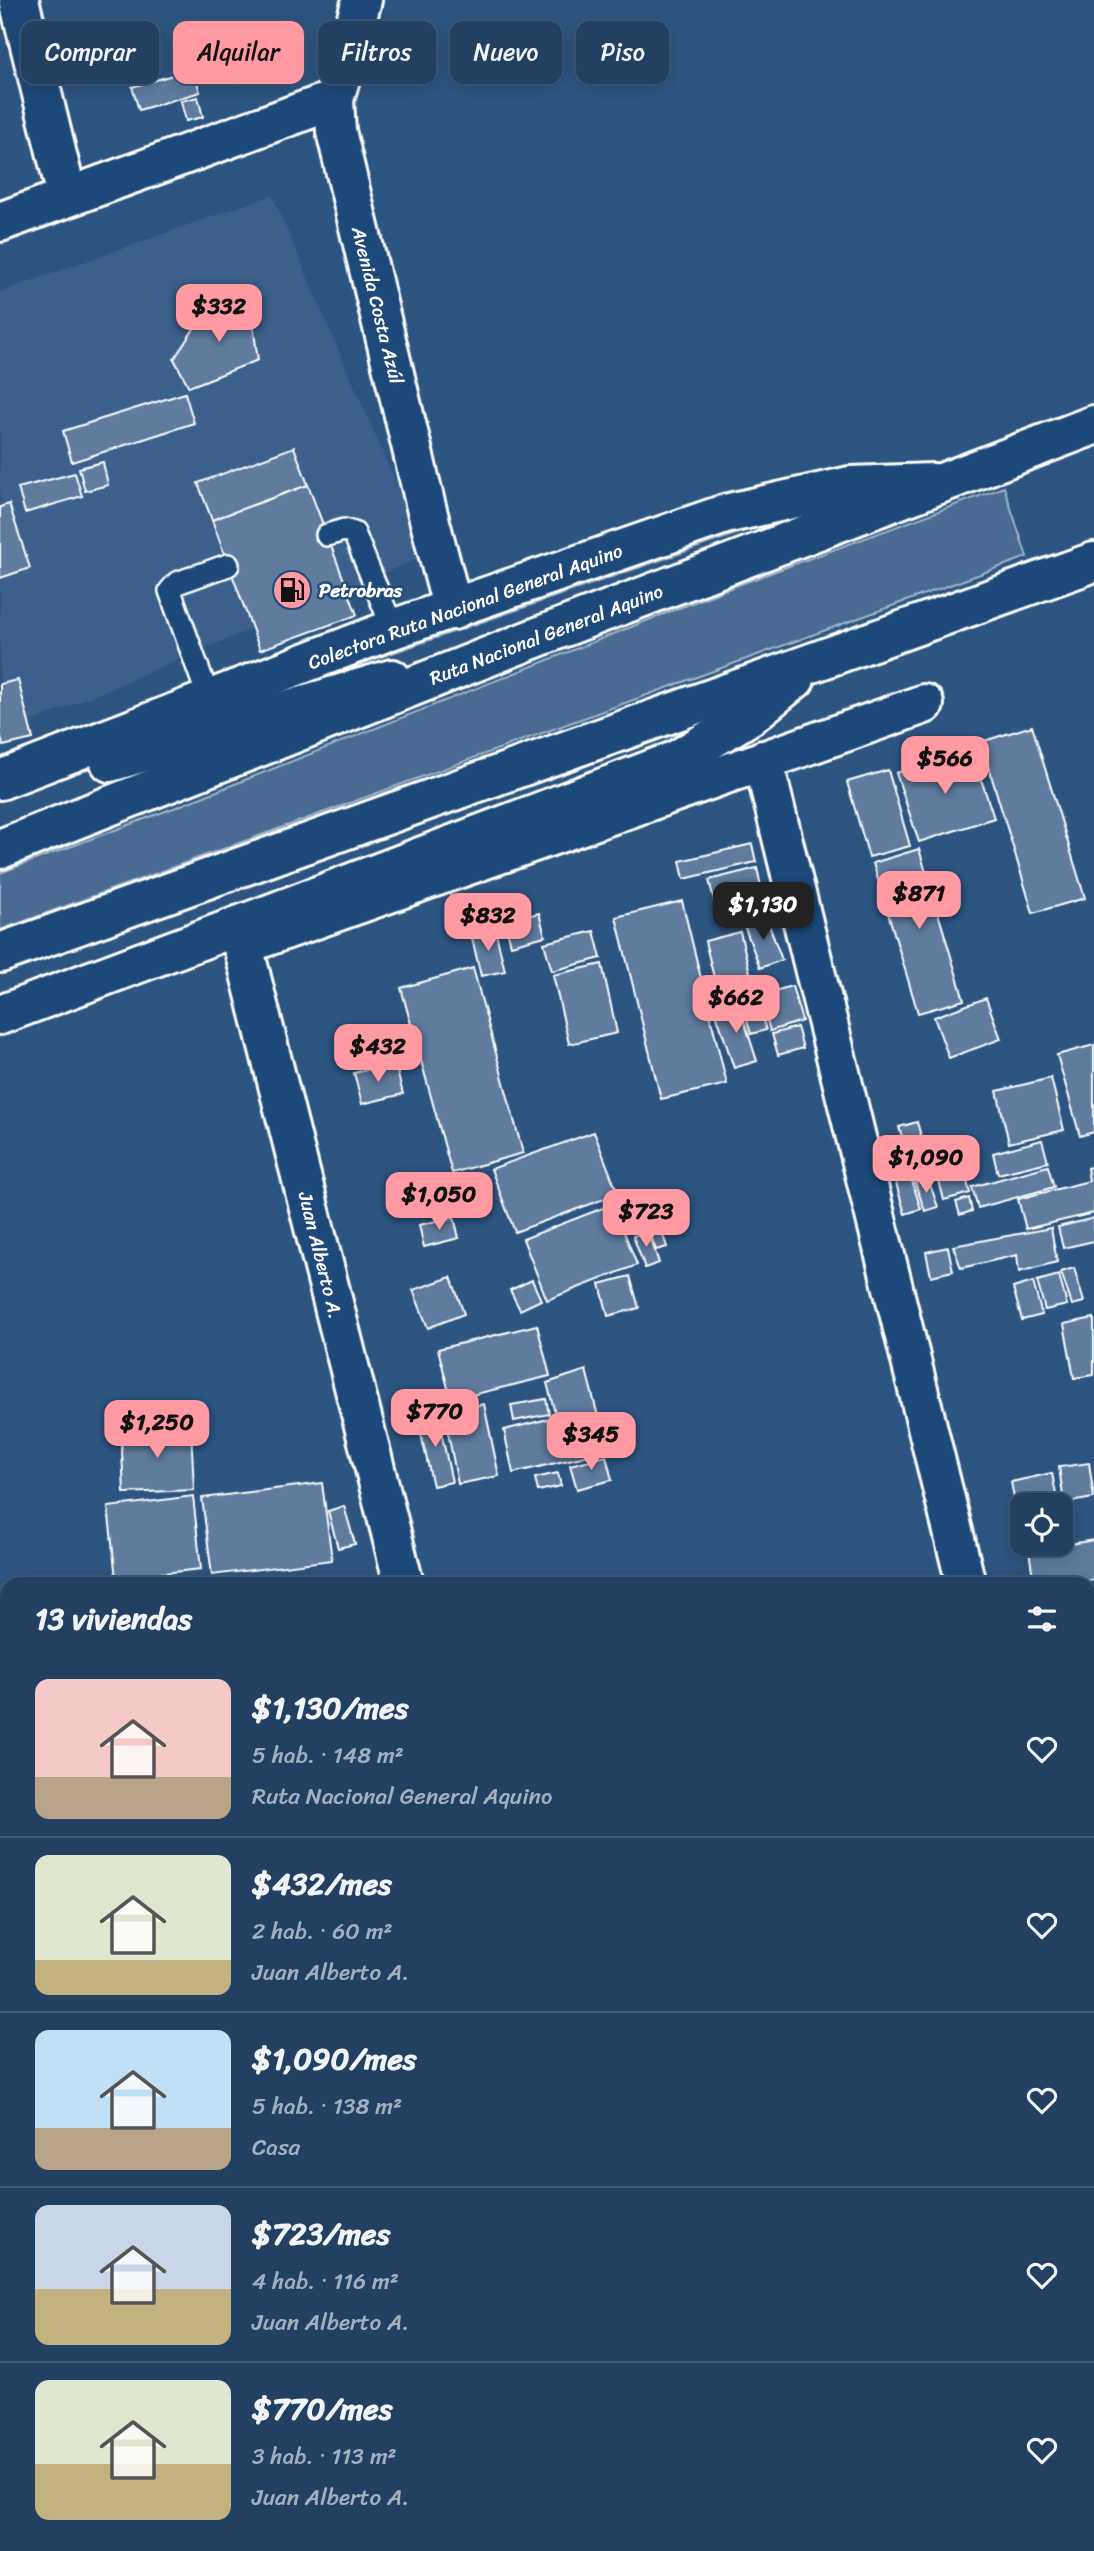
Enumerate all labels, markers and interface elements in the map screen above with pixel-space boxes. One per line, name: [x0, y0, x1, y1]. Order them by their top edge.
chip: Comprar: [21, 21, 159, 84]
chip: Alquilar: [173, 21, 304, 84]
chip: Filtros: [318, 21, 436, 84]
chip: Nuevo: [450, 21, 562, 84]
chip: Piso: [576, 21, 669, 84]
street label: Avenida Costa Azúl: [342, 222, 413, 388]
pin: $332: [178, 284, 260, 344]
text: $332: [192, 286, 246, 327]
street label: Colectora Ruta Nacional General Aquino: [305, 538, 625, 674]
fuel station icon: Petrobras: [271, 569, 313, 611]
place label: Petrobras: [319, 574, 404, 607]
street label: Ruta Nacional General Aquino: [426, 579, 666, 689]
pin: $566: [904, 736, 986, 796]
text: $566: [917, 738, 973, 779]
pin: $871: [878, 872, 960, 931]
text: $871: [893, 873, 945, 914]
pin: $1,130: [706, 883, 820, 942]
text: $1,130: [729, 884, 797, 925]
pin: $832: [447, 894, 529, 953]
text: $832: [460, 895, 516, 936]
pin: $662: [695, 976, 777, 1035]
text: $662: [709, 977, 763, 1018]
pin: $432: [337, 1024, 419, 1084]
text: $432: [350, 1026, 406, 1067]
pin: $1,090: [869, 1136, 983, 1195]
text: $1,090: [889, 1137, 963, 1178]
pin: $1,050: [382, 1172, 496, 1232]
text: $1,050: [402, 1174, 476, 1215]
street label: Juan Alberto A.: [289, 1187, 352, 1322]
pin: $723: [605, 1190, 687, 1249]
text: $723: [619, 1191, 673, 1232]
pin: $770: [394, 1390, 476, 1449]
text: $770: [407, 1391, 463, 1432]
pin: $1,250: [100, 1400, 214, 1460]
text: $1,250: [120, 1402, 194, 1443]
pin: $345: [550, 1412, 632, 1472]
text: $345: [563, 1414, 619, 1455]
map controls: [1010, 1493, 1073, 1556]
button: locate: [1010, 1493, 1073, 1556]
text: 13 viviendas: [35, 1592, 192, 1646]
icon: filters: [1023, 1600, 1061, 1638]
text: $1,130/mes: [252, 1681, 409, 1735]
icon: home: [91, 1707, 175, 1791]
icon: heart: [1023, 1730, 1061, 1768]
text: 5 hab. · 148 m²: [252, 1735, 404, 1776]
text: Ruta Nacional General Aquino: [252, 1776, 552, 1817]
text: $432/mes: [252, 1857, 392, 1911]
icon: home: [91, 1883, 175, 1967]
icon: heart: [1023, 1906, 1061, 1944]
text: 2 hab. · 60 m²: [252, 1911, 392, 1952]
text: Juan Alberto A.: [252, 1952, 409, 1993]
text: $1,090/mes: [252, 2032, 417, 2086]
icon: home: [91, 2058, 175, 2142]
icon: heart: [1023, 2081, 1061, 2119]
text: 5 hab. · 138 m²: [252, 2086, 402, 2127]
text: Casa: [252, 2127, 300, 2168]
text: $723/mes: [252, 2207, 390, 2261]
icon: home: [91, 2233, 175, 2317]
icon: heart: [1023, 2256, 1061, 2294]
text: 4 hab. · 116 m²: [252, 2261, 399, 2302]
text: Juan Alberto A.: [252, 2302, 409, 2343]
text: $770/mes: [252, 2382, 393, 2436]
icon: home: [91, 2408, 175, 2492]
icon: heart: [1023, 2431, 1061, 2469]
text: 3 hab. · 113 m²: [252, 2436, 397, 2477]
text: Juan Alberto A.: [252, 2477, 409, 2518]

